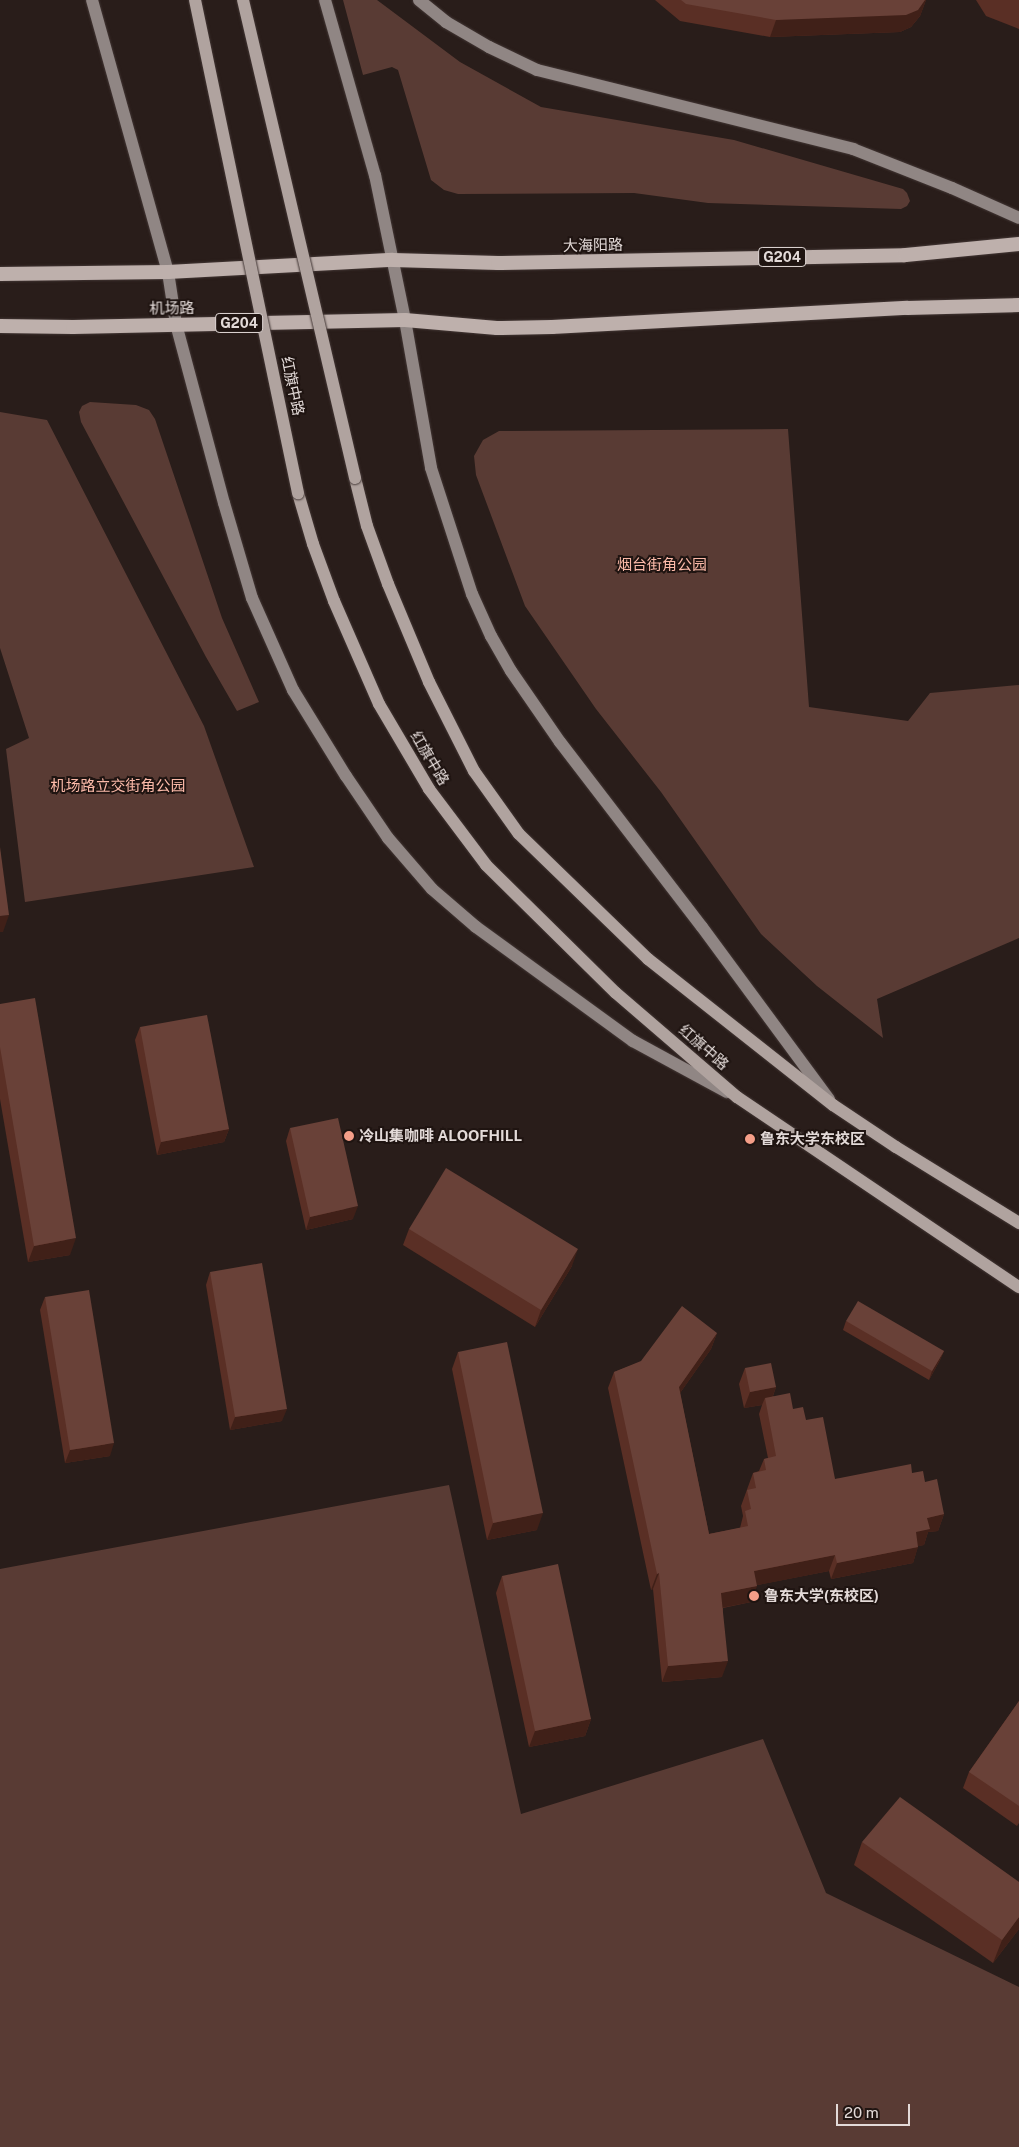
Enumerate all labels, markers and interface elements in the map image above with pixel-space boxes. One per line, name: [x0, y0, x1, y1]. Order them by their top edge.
street label: 大海阳路: [563, 235, 623, 255]
road number: G204: [757, 246, 807, 268]
street label: 机场路: [149, 299, 195, 317]
road number: G204: [214, 312, 264, 334]
street label: 红旗中路: [278, 355, 308, 417]
park label: 烟台街角公园: [617, 556, 707, 574]
street label: 红旗中路: [407, 728, 453, 788]
park label: 机场路立交街角公园: [51, 777, 185, 795]
street label: 红旗中路: [675, 1021, 733, 1073]
place label: 冷山集咖啡 ALOOFHILL: [359, 1127, 522, 1145]
marker: 冷山集咖啡 ALOOFHILL: [343, 1130, 355, 1142]
place label: 鲁东大学东校区: [760, 1130, 865, 1148]
marker: 鲁东大学东校区: [744, 1133, 756, 1145]
place label: 鲁东大学(东校区): [764, 1587, 879, 1605]
marker: 鲁东大学(东校区): [748, 1590, 760, 1602]
scale bar: [839, 2094, 913, 2126]
text: 20 m: [844, 2104, 879, 2121]

